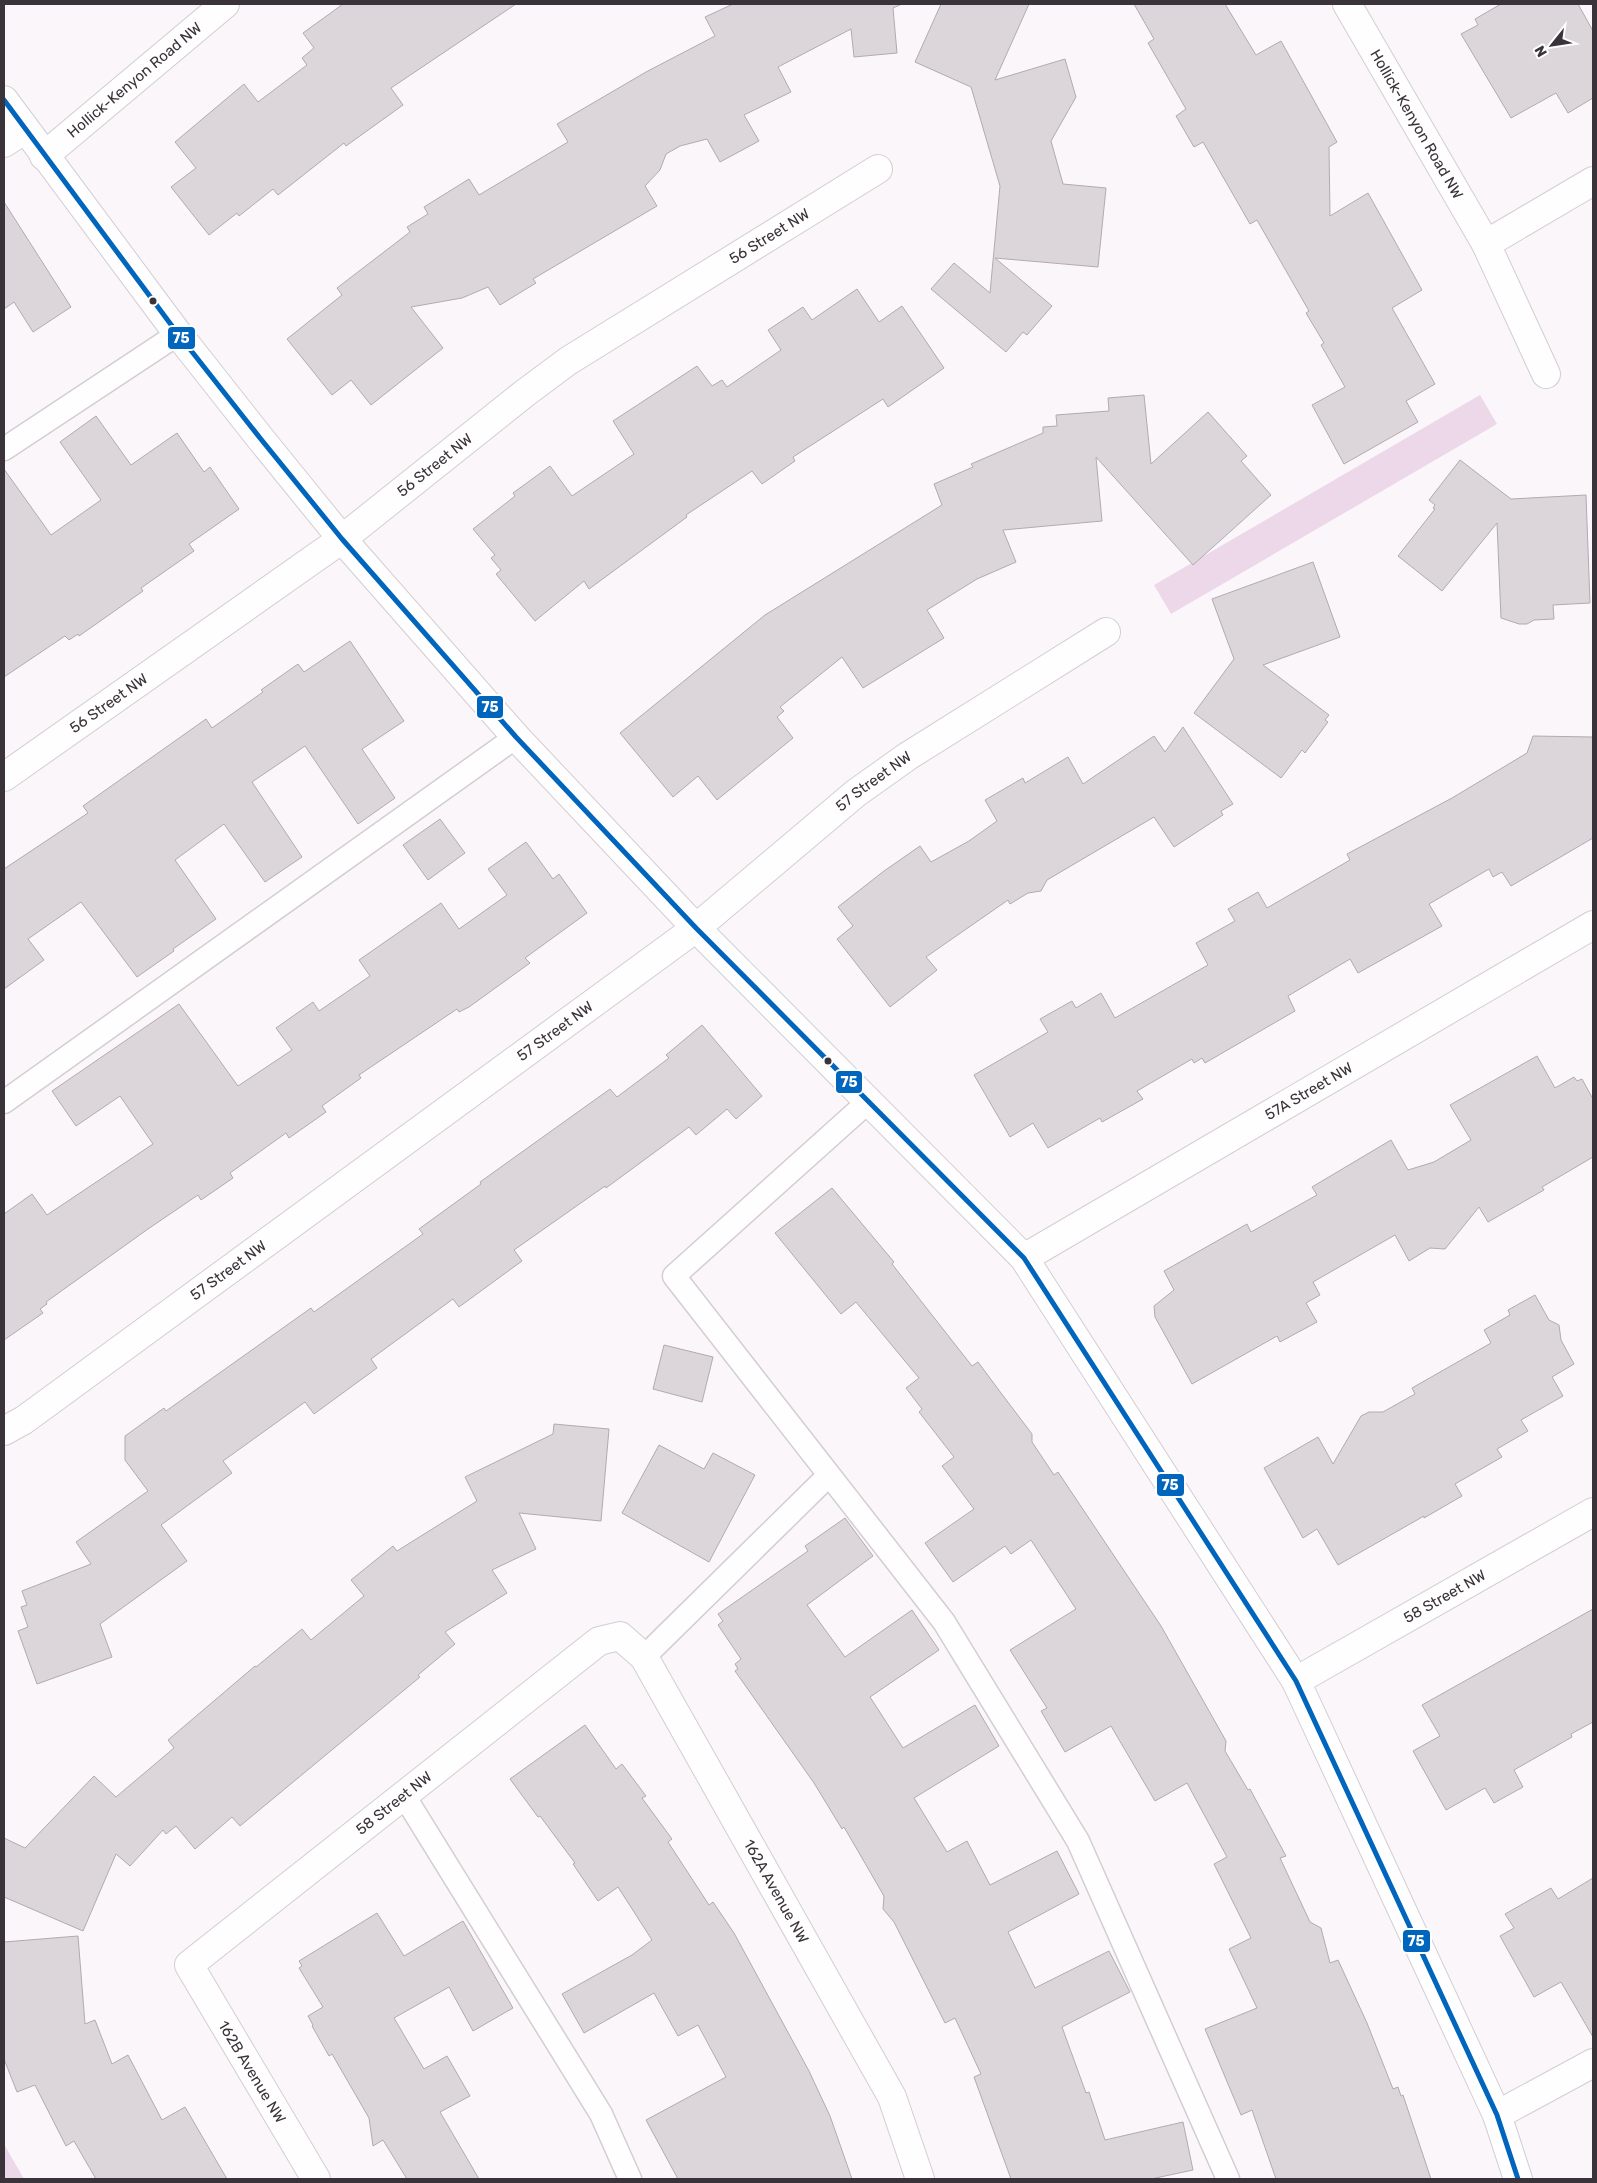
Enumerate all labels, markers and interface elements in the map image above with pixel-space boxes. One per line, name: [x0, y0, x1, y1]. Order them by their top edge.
street label: Hollick-Kenyon Road NW: [64, 19, 205, 142]
north arrow: [1527, 20, 1577, 70]
text: N: [1531, 43, 1551, 60]
street label: Hollick-Kenyon Road NW: [1366, 46, 1467, 202]
street label: 56 Street NW: [726, 205, 813, 268]
unlabelled marker: [148, 296, 158, 306]
line badge: 75: [167, 326, 196, 350]
text: 75: [172, 330, 190, 347]
street label: 56 Street NW: [393, 430, 476, 501]
street label: 56 Street NW: [66, 670, 151, 737]
line badge: 75: [476, 695, 504, 719]
text: 75: [481, 699, 499, 716]
street label: 57 Street NW: [832, 747, 915, 815]
street label: 57 Street NW: [513, 997, 597, 1065]
unlabelled marker: [823, 1056, 833, 1066]
street label: 57A Street NW: [1262, 1059, 1356, 1124]
line badge: 75: [835, 1070, 863, 1094]
text: 75: [840, 1074, 858, 1091]
street label: 57 Street NW: [187, 1237, 270, 1304]
line badge: 75: [1156, 1473, 1185, 1497]
text: 75: [1161, 1477, 1179, 1494]
street label: 58 Street NW: [1400, 1566, 1489, 1627]
street label: 58 Street NW: [352, 1768, 435, 1839]
street label: 162A Avenue NW: [740, 1837, 812, 1946]
line badge: 75: [1402, 1929, 1431, 1953]
text: 75: [1407, 1933, 1425, 1950]
street label: 162B Avenue NW: [214, 2018, 290, 2126]

